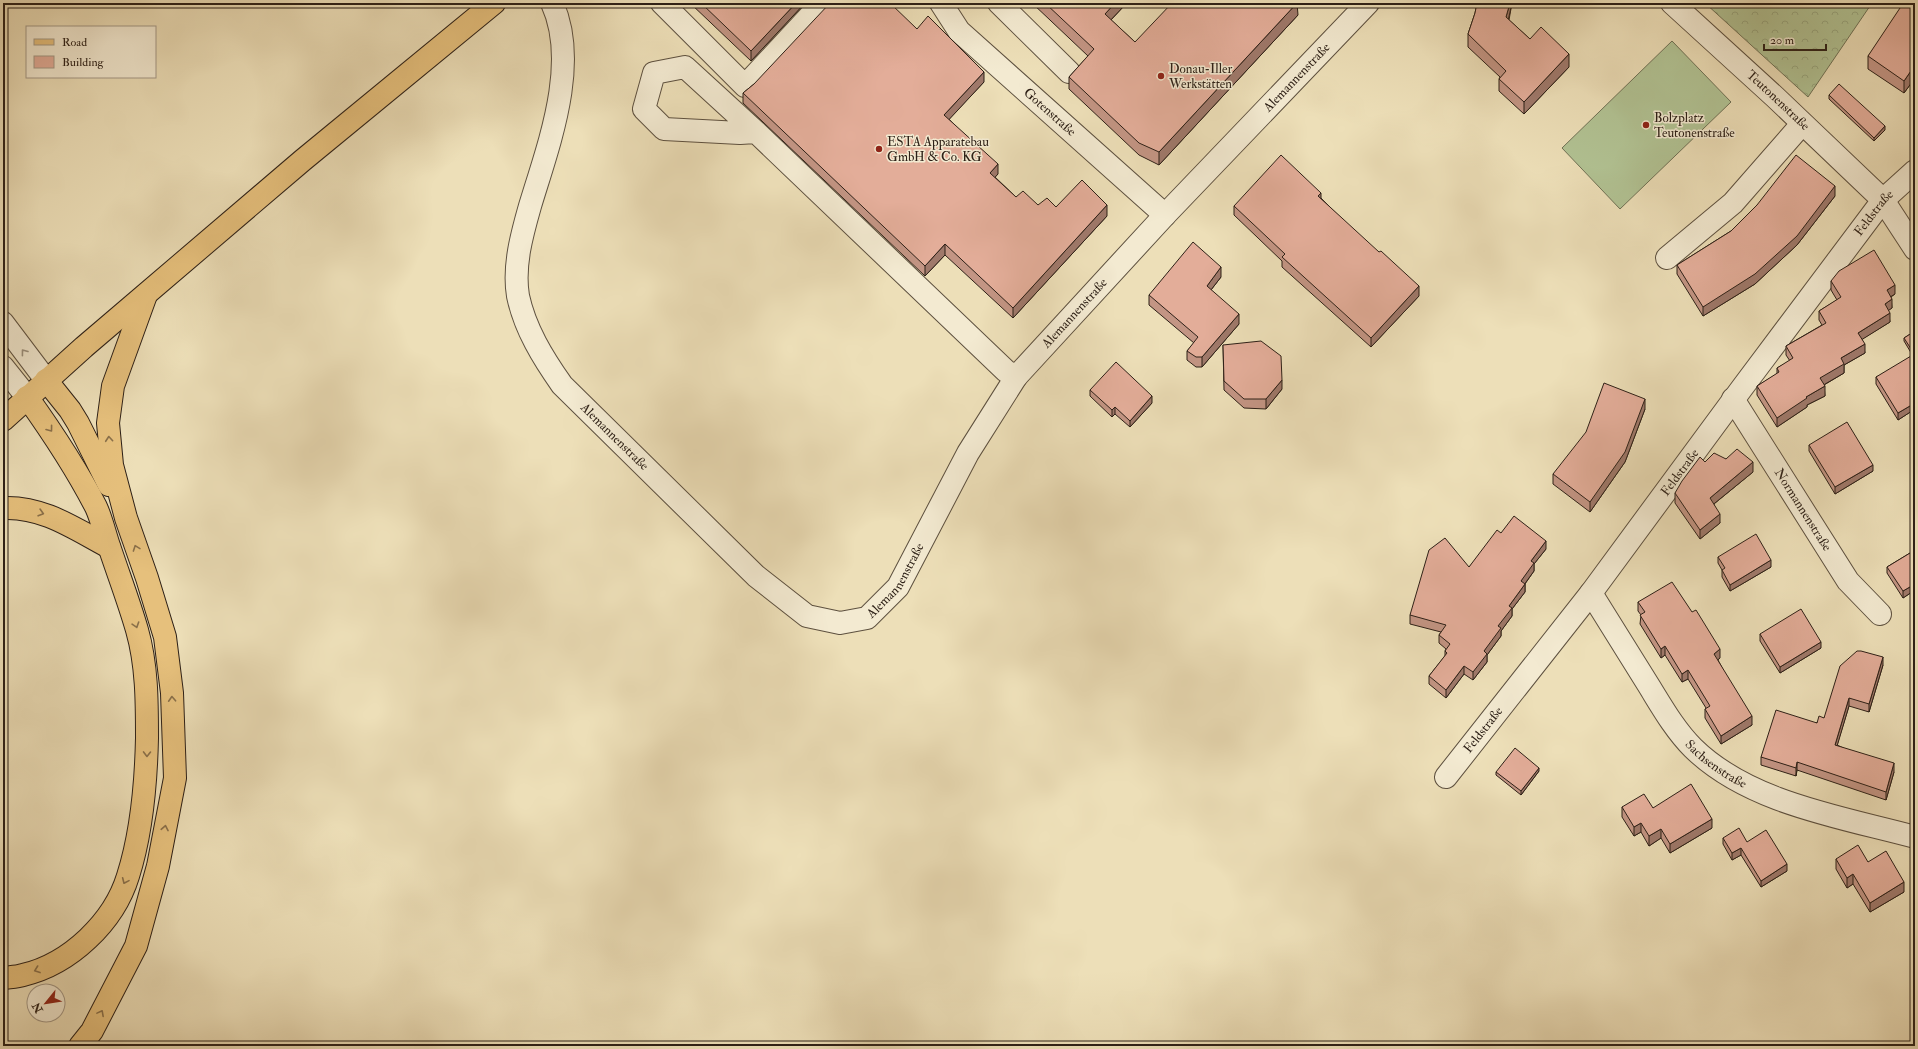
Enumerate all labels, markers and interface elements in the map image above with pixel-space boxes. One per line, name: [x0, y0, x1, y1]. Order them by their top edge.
legend: [26, 26, 156, 78]
scale bar: [1764, 26, 1826, 52]
text: 20 m: [1770, 33, 1795, 48]
text: Road: [62, 35, 87, 50]
street label: Alemannenstraße: [1259, 39, 1334, 116]
text: Building: [62, 55, 105, 70]
place label: Donau-Iller Werkstätten: [1168, 61, 1232, 92]
street label: Teutonenstraße: [1743, 67, 1813, 134]
marker: Donau-Iller Werkstätten: [1156, 71, 1166, 81]
street label: Gotenstraße: [1020, 84, 1080, 140]
place label: Bolzplatz Teutonenstraße: [1654, 110, 1735, 141]
marker: Bolzplatz Teutonenstraße: [1641, 120, 1651, 130]
place label: ESTA Apparatebau GmbH & Co. KG: [887, 134, 989, 165]
marker: ESTA Apparatebau GmbH & Co. KG: [874, 144, 884, 154]
street label: Feldstraße: [1851, 186, 1897, 239]
street label: Alemannenstraße: [1038, 275, 1111, 352]
one-way arrow: [22, 349, 29, 356]
street label: Alemannenstraße: [576, 399, 652, 474]
one-way arrow: [45, 424, 52, 431]
one-way arrow: [105, 436, 114, 442]
street label: Feldstraße: [1657, 445, 1703, 499]
street label: Normannenstraße: [1771, 465, 1835, 555]
one-way arrow: [38, 508, 45, 517]
street label: Alemannenstraße: [863, 540, 928, 622]
one-way arrow: [133, 545, 141, 552]
one-way arrow: [131, 621, 139, 628]
one-way arrow: [167, 696, 176, 702]
street label: Feldstraße: [1460, 703, 1507, 756]
street label: Sachsenstraße: [1682, 737, 1750, 792]
one-way arrow: [143, 751, 151, 757]
one-way arrow: [161, 825, 169, 831]
one-way arrow: [122, 878, 130, 885]
one-way arrow: [33, 966, 40, 974]
north arrow: [26, 983, 66, 1023]
text: N: [29, 999, 46, 1016]
one-way arrow: [96, 1010, 104, 1017]

